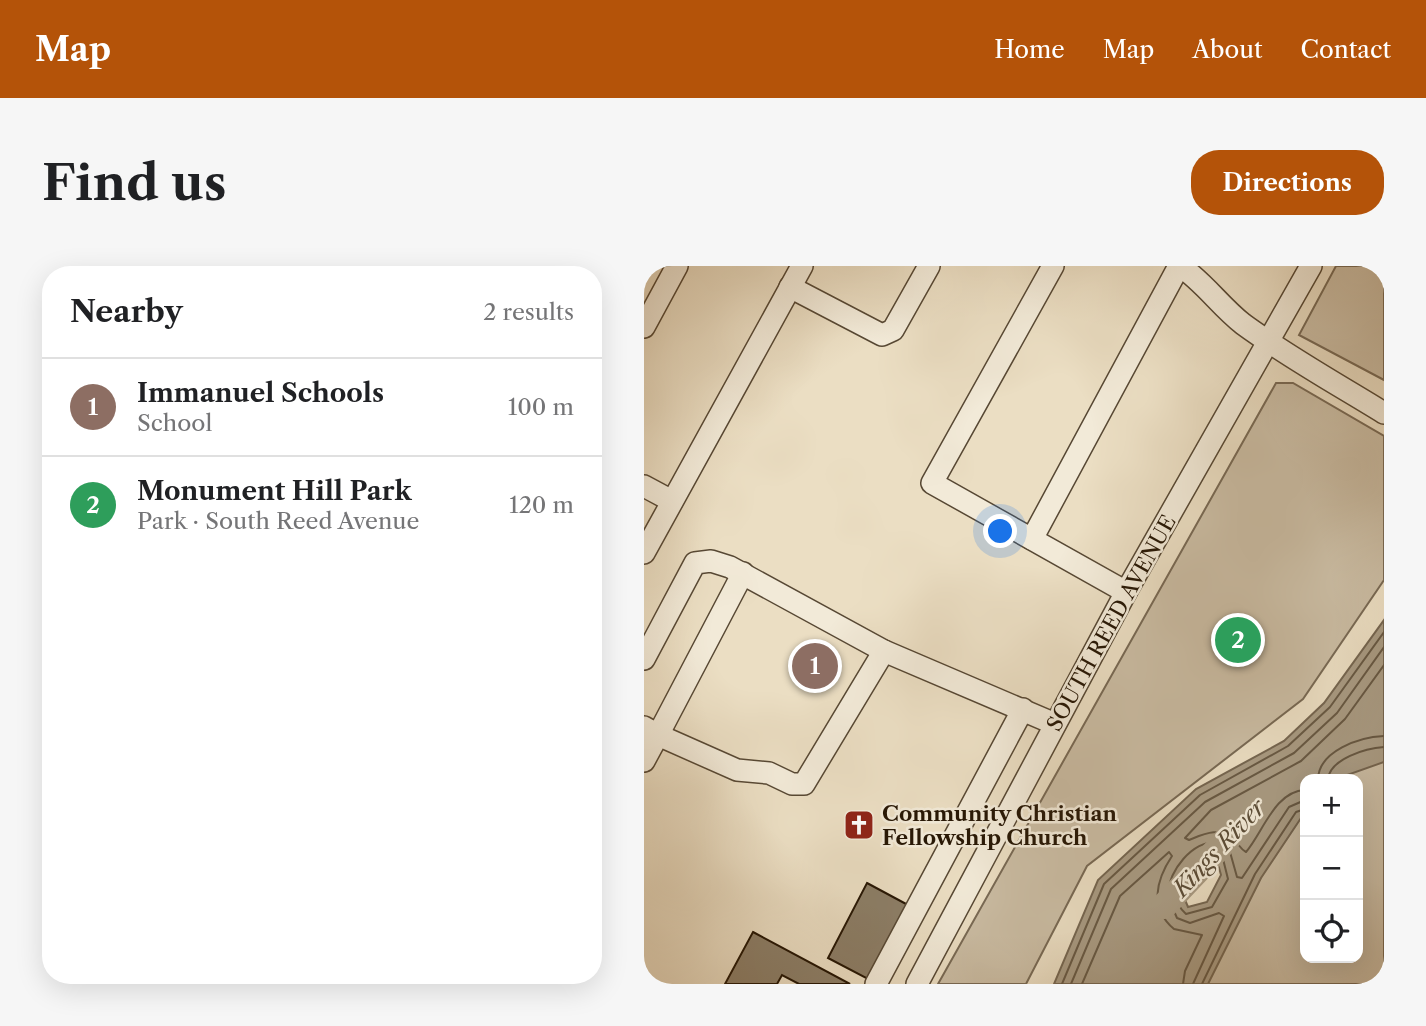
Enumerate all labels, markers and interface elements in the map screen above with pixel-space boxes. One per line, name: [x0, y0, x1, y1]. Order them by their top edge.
text: Map: [35, 29, 111, 70]
text: Home: [994, 35, 1065, 64]
text: Map: [1103, 35, 1154, 64]
text: About: [1192, 35, 1263, 64]
text: Contact: [1301, 35, 1391, 64]
button: Directions: [1191, 150, 1384, 215]
text: Find us: [42, 152, 226, 213]
text: Nearby: [70, 293, 183, 330]
text: 2 results: [483, 298, 574, 326]
text: Immanuel Schools: [137, 377, 384, 409]
text: 1: [88, 393, 98, 421]
text: 100 m: [508, 393, 574, 421]
text: School: [137, 409, 212, 437]
text: Monument Hill Park: [137, 475, 412, 507]
text: 2: [86, 491, 100, 519]
text: 120 m: [509, 491, 574, 519]
text: Park · South Reed Avenue: [137, 507, 419, 535]
street label: SOUTH REED AVENUE: [1041, 511, 1181, 735]
your location: [983, 514, 1017, 548]
pin: 2: [1215, 614, 1261, 666]
pin: 1: [792, 640, 838, 692]
map controls: [1300, 774, 1363, 963]
button: +: [1300, 774, 1363, 837]
water label: Kings River: [1166, 793, 1272, 904]
place label: Community Christian Fellowship Church: [882, 801, 1118, 850]
church icon: Community Christian Fellowship Church: [842, 808, 876, 842]
button: −: [1300, 837, 1363, 900]
button: locate: [1300, 900, 1363, 963]

